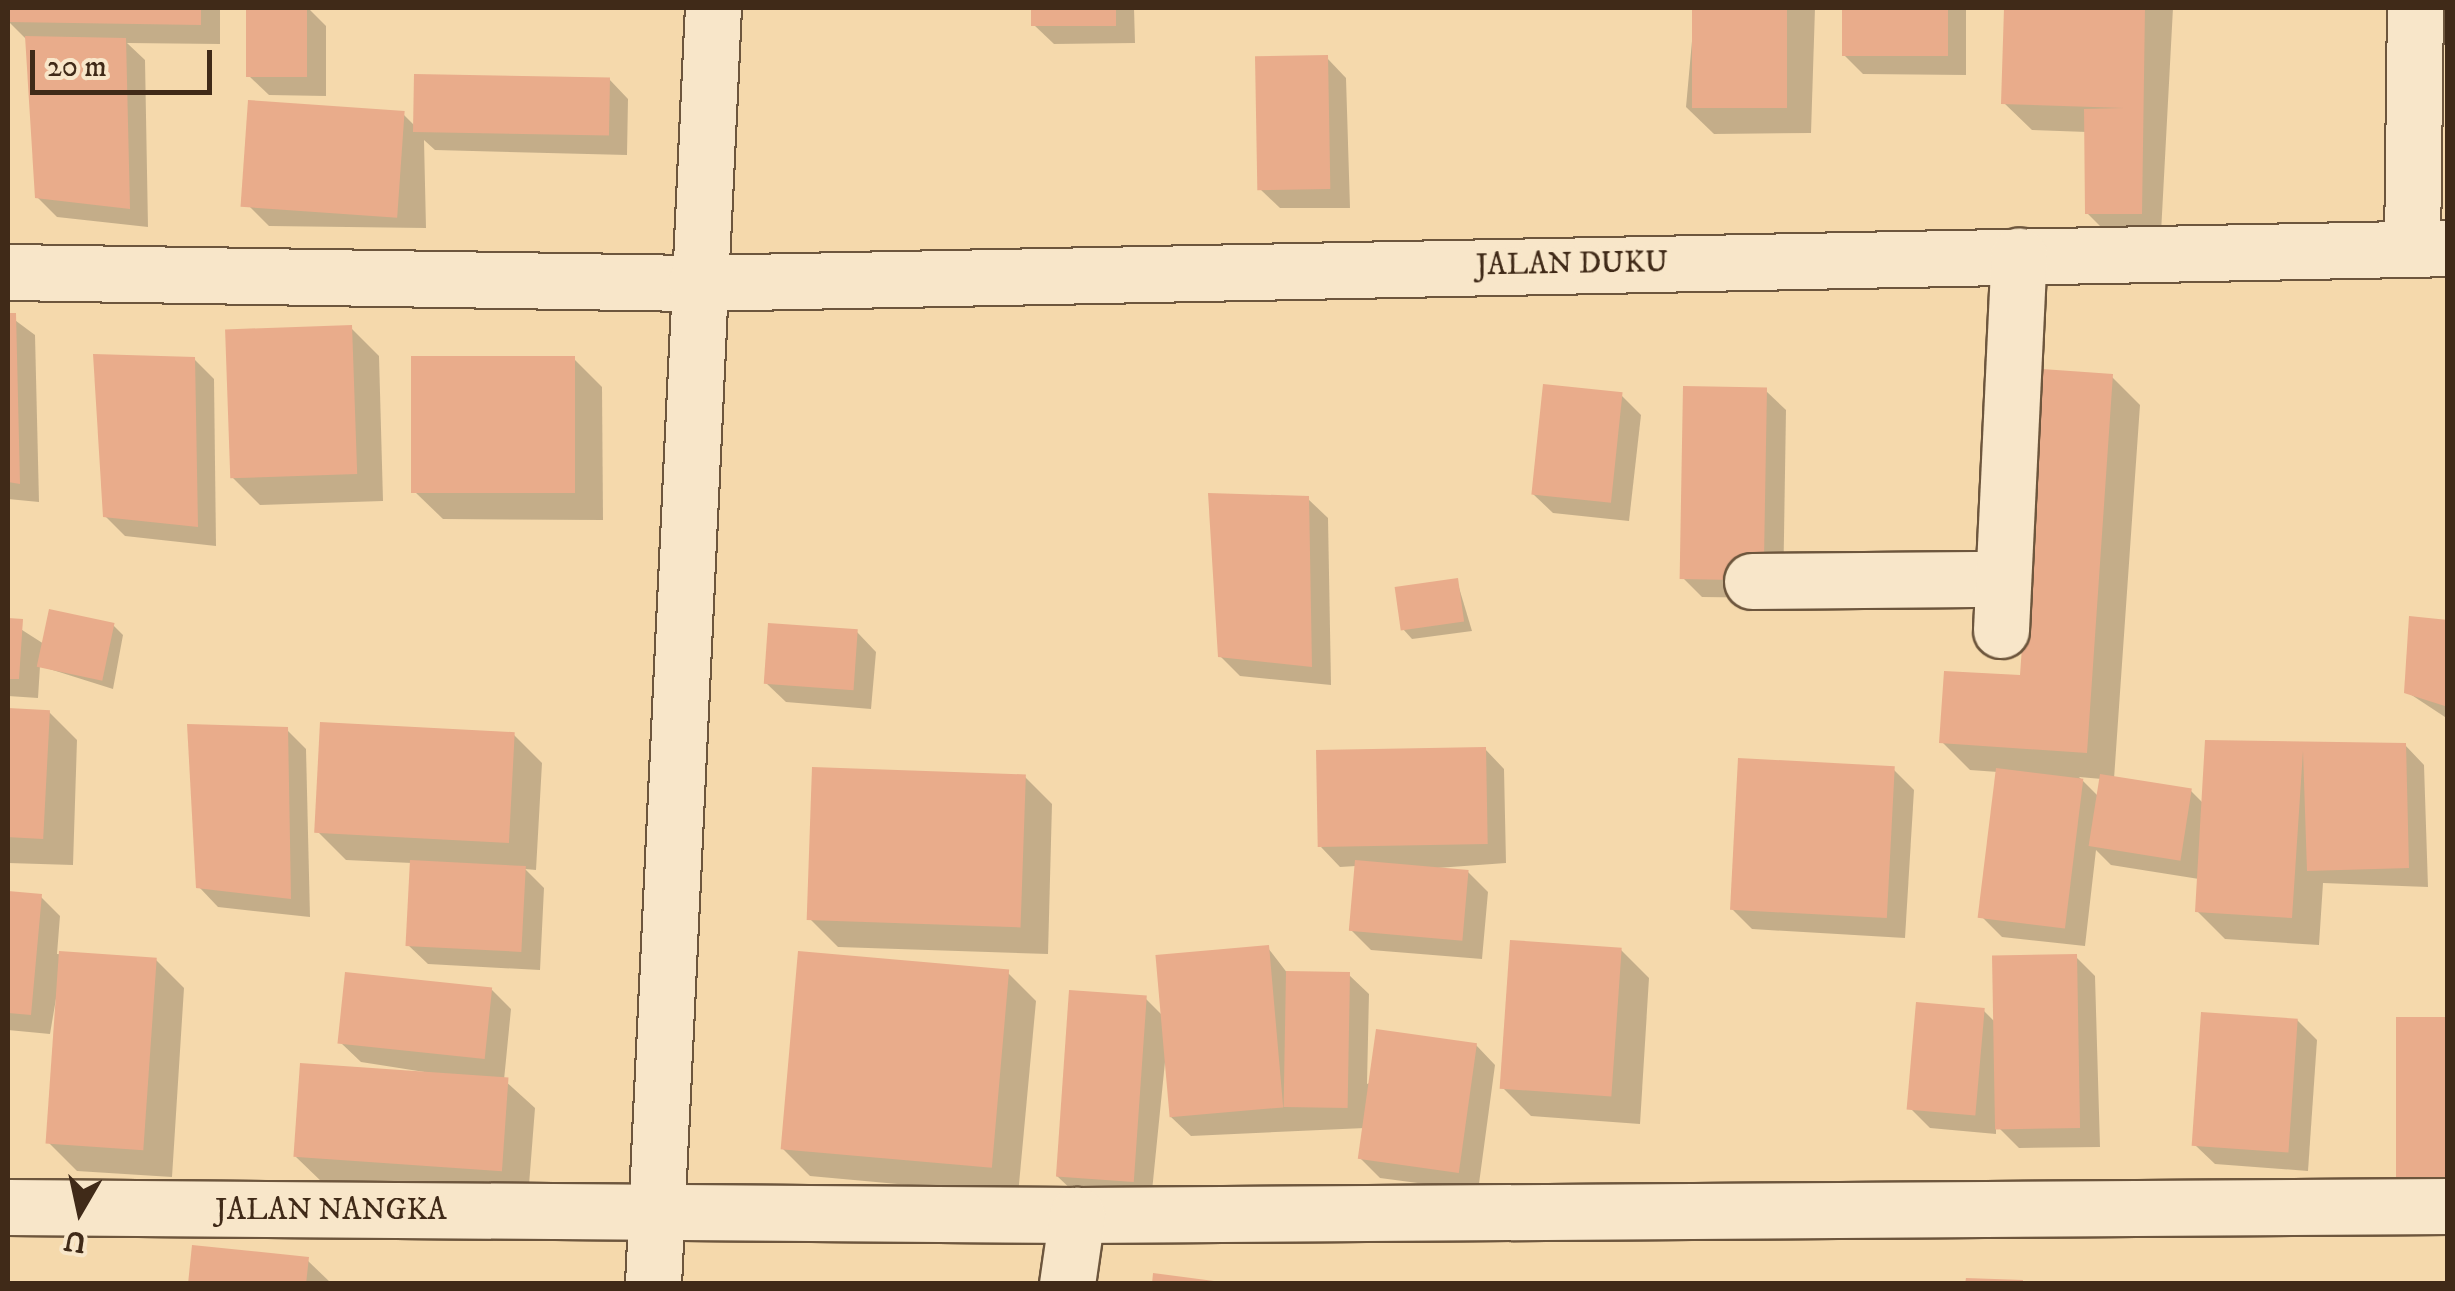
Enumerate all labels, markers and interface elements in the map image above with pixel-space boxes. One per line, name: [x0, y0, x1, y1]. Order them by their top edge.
scale bar: [35, 30, 218, 92]
text: 20 m: [47, 49, 107, 86]
street label: JALAN DUKU: [1476, 245, 1668, 285]
north arrow: [30, 1161, 130, 1261]
street label: JALAN NANGKA: [215, 1193, 447, 1229]
text: U: [62, 1222, 89, 1260]

